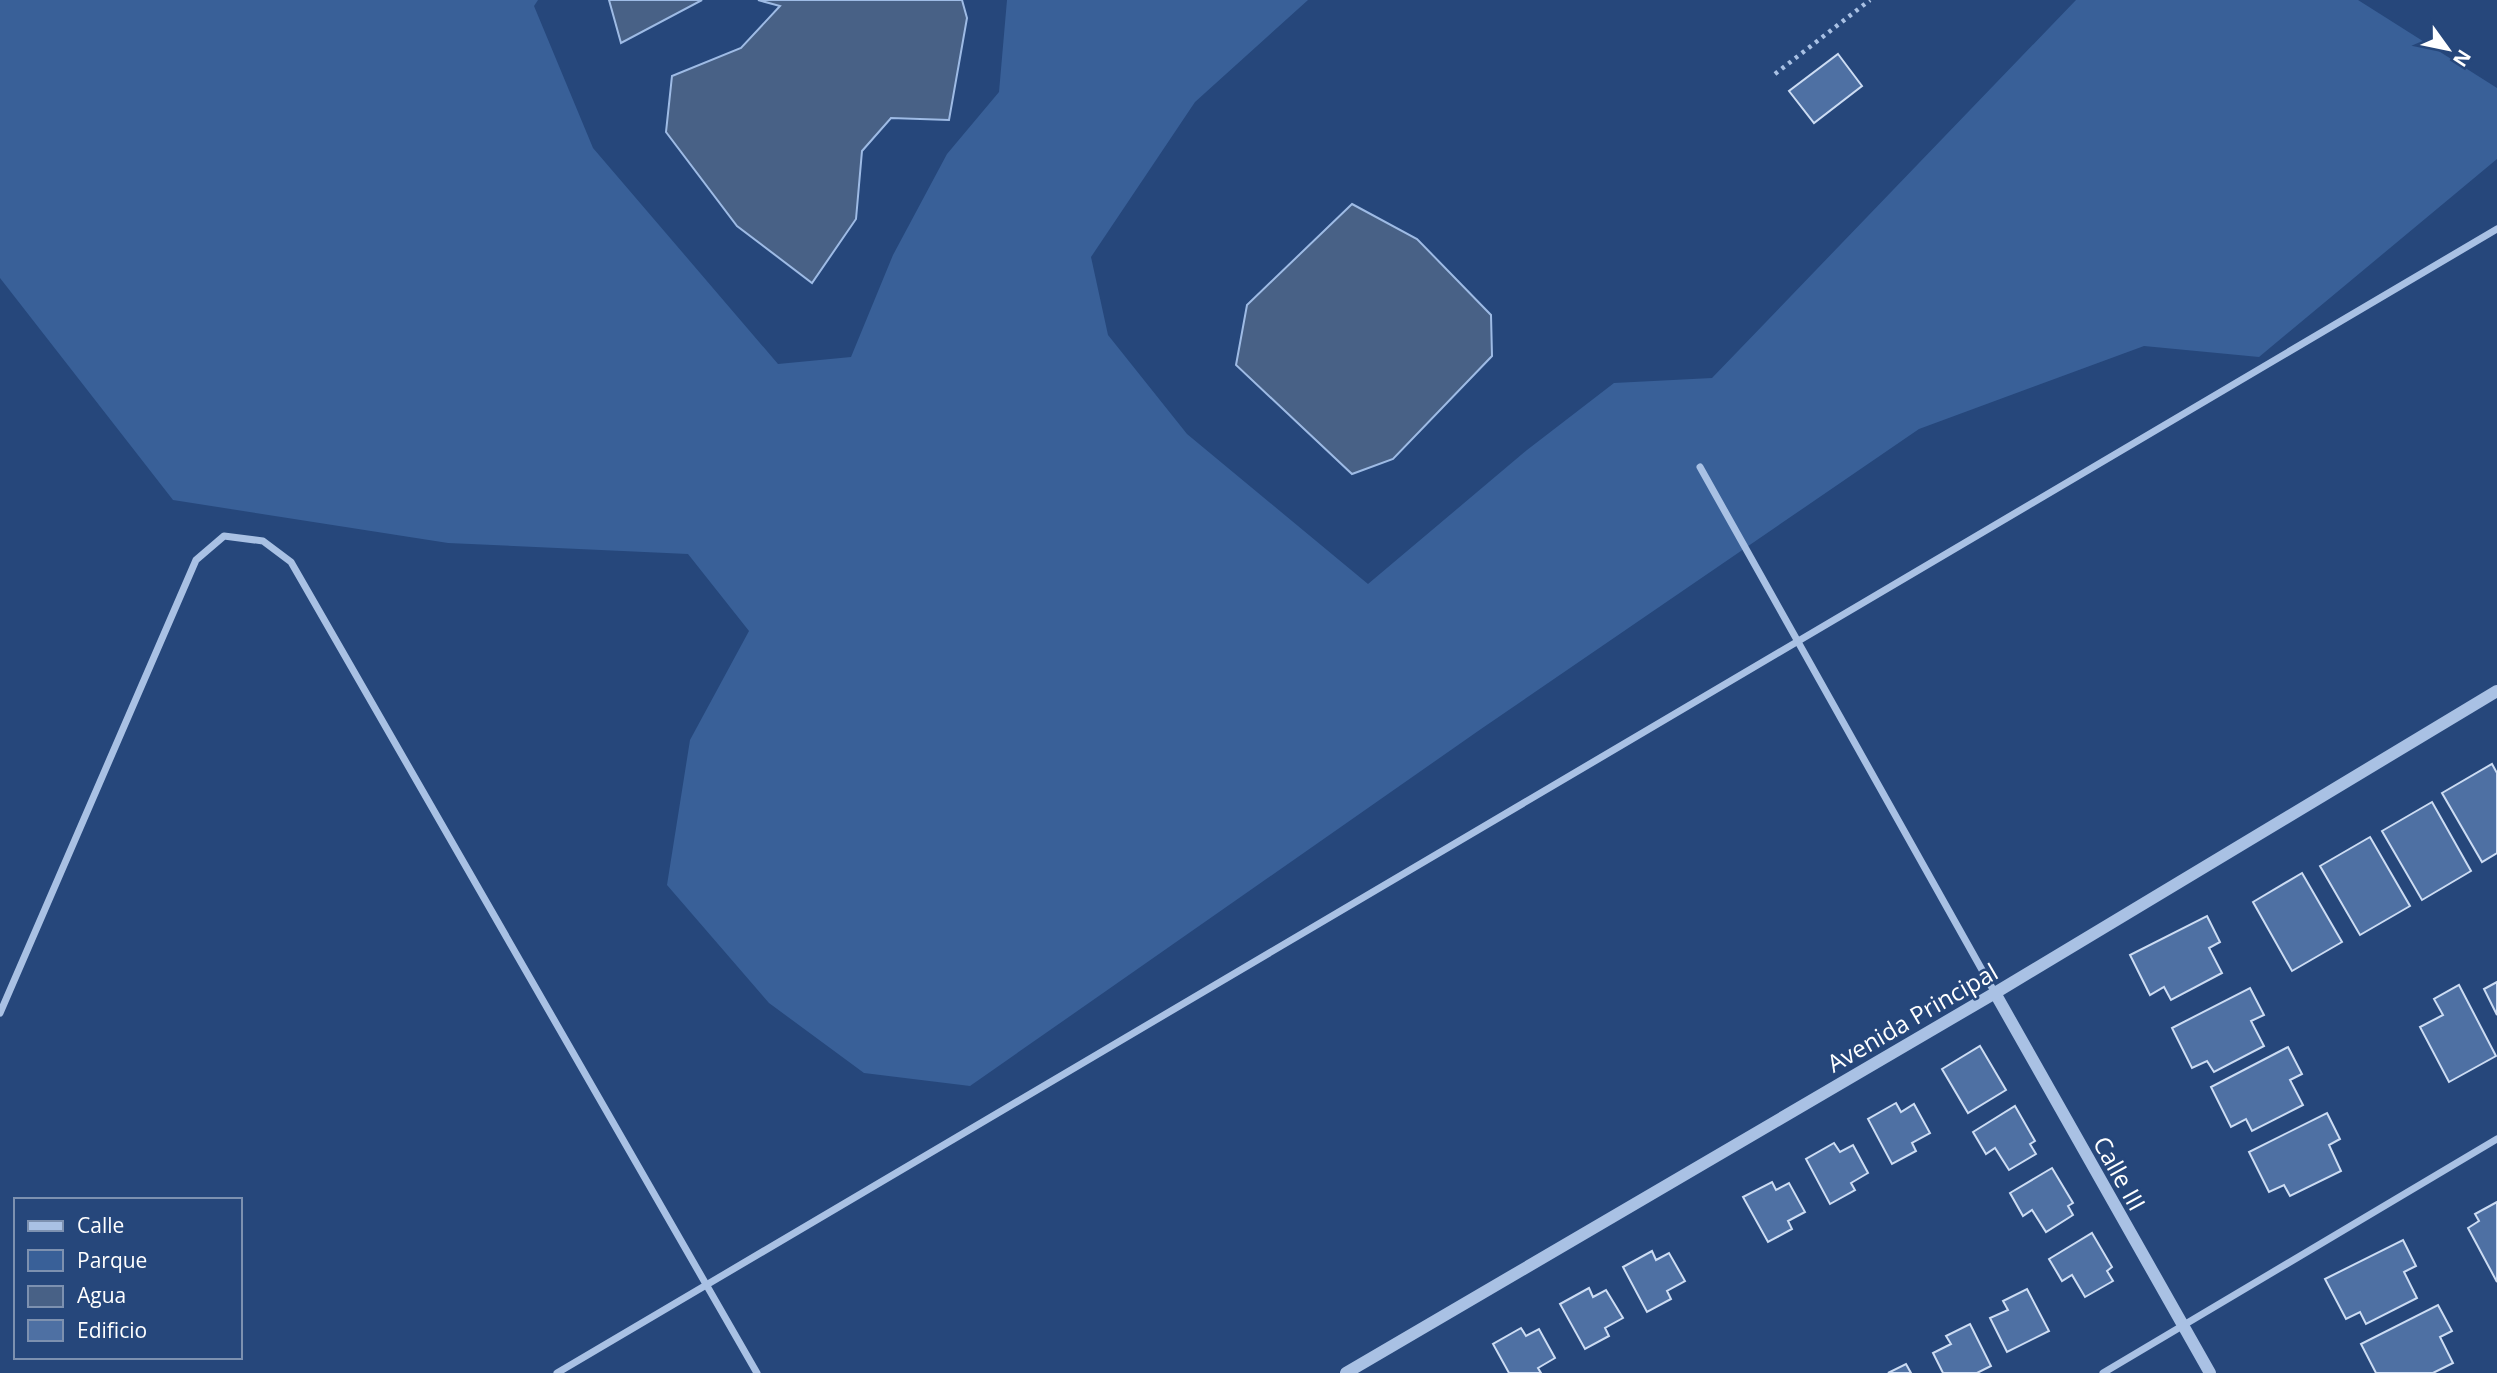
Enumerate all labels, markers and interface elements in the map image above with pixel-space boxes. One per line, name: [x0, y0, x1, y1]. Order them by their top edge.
north arrow: [2413, 14, 2483, 84]
text: N: [2447, 45, 2477, 72]
street label: Avenida Principal: [1820, 955, 2004, 1079]
street label: Calle III: [2086, 1130, 2154, 1216]
legend: [14, 1198, 242, 1359]
text: Calle: [77, 1211, 124, 1239]
text: Parque: [77, 1246, 147, 1274]
text: Agua: [77, 1281, 126, 1309]
text: Edificio: [77, 1316, 147, 1344]

